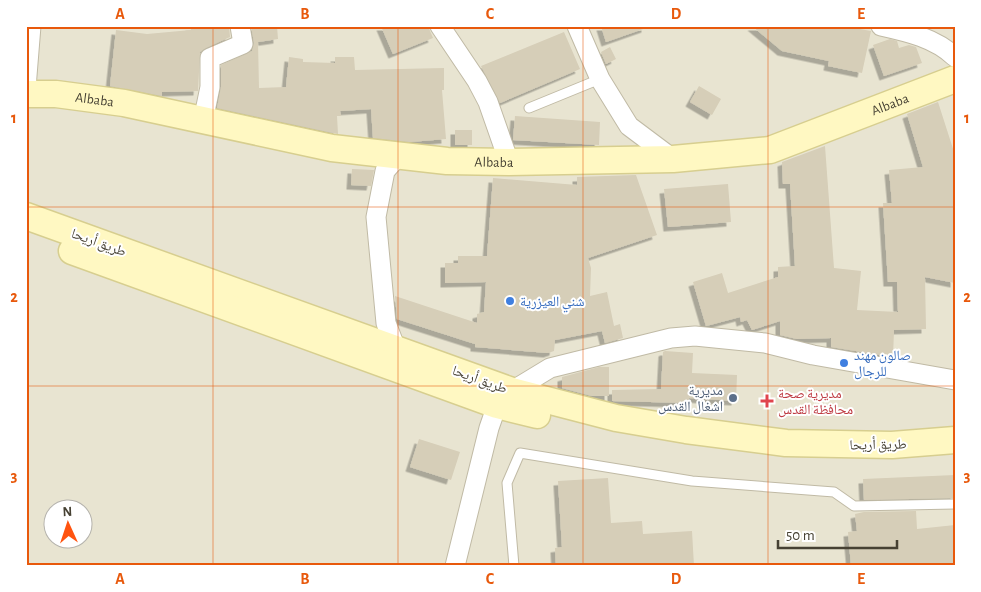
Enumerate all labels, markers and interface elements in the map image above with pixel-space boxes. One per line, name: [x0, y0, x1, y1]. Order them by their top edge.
text: A: [115, 6, 125, 22]
text: B: [300, 6, 310, 22]
text: C: [486, 6, 495, 22]
text: D: [671, 6, 682, 22]
text: E: [857, 6, 865, 22]
street label: Albaba: [74, 91, 115, 110]
street label: Albaba: [870, 91, 911, 118]
text: 1: [11, 110, 17, 126]
text: 1: [964, 110, 970, 126]
street label: Albaba: [474, 155, 514, 170]
street label: طريق أريحا: [69, 225, 129, 261]
text: 2: [10, 289, 18, 305]
text: 2: [963, 289, 971, 305]
marker: شني العيزرية: [504, 295, 516, 307]
place label: شني العيزرية: [520, 295, 585, 313]
place label: صالون مهند للرجال: [854, 349, 911, 380]
marker: صالون مهند للرجال: [838, 357, 850, 369]
street label: طريق أريحا: [450, 362, 510, 398]
place label: مديرية اشغال القدس: [658, 384, 723, 415]
place label: مديرية صحة محافظة القدس: [778, 387, 853, 418]
marker: مديرية اشغال القدس: [727, 392, 739, 404]
marker: مديرية صحة محافظة القدس: [760, 394, 774, 408]
street label: طريق أريحا: [849, 436, 907, 454]
text: 3: [11, 468, 18, 484]
text: 3: [964, 468, 971, 484]
north arrow: [42, 500, 92, 550]
text: N: [62, 505, 73, 519]
scale bar: [778, 517, 897, 549]
text: 50 m: [786, 528, 815, 543]
text: A: [115, 571, 125, 587]
text: B: [300, 571, 310, 587]
text: C: [486, 571, 495, 587]
text: D: [671, 571, 682, 587]
text: E: [857, 571, 865, 587]

